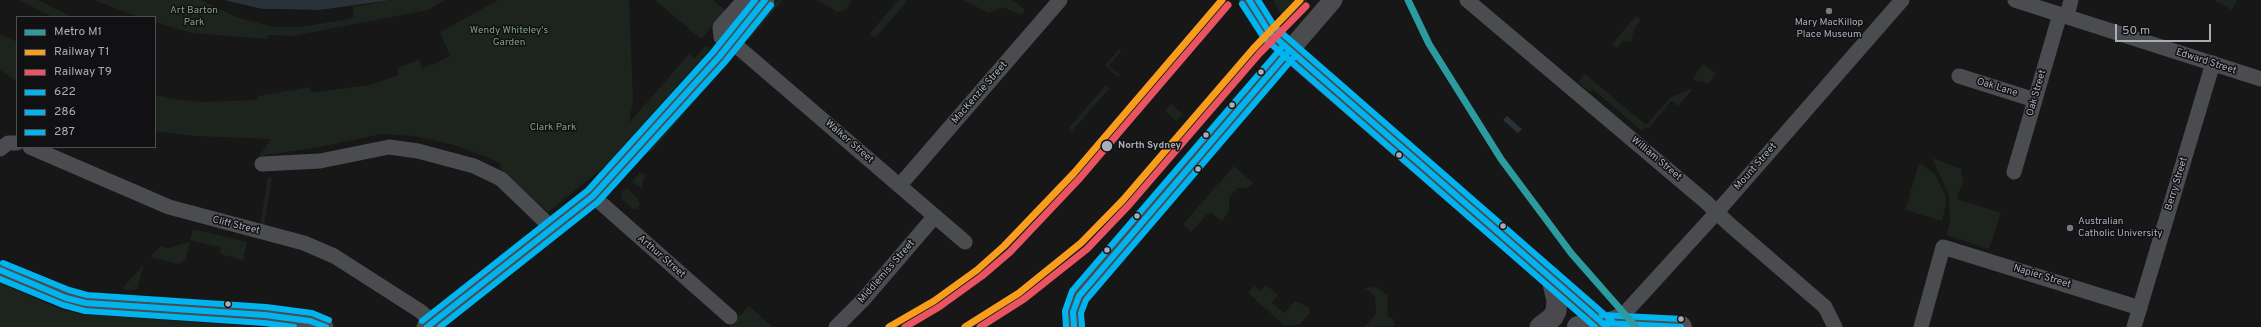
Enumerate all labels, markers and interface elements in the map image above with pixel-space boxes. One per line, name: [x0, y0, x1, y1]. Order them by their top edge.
park label: Art Barton Park: [170, 5, 218, 28]
marker: Mary MacKillop Place Museum: [1824, 6, 1834, 16]
legend: [16, 16, 156, 148]
scale bar: [2117, 16, 2213, 42]
place label: Mary MacKillop Place Museum: [1795, 17, 1863, 40]
text: 50 m: [2122, 23, 2150, 39]
text: Metro M1: [54, 24, 102, 40]
park label: Wendy Whiteley's Garden: [470, 25, 548, 48]
text: Railway T1: [54, 44, 109, 60]
street label: Edward Street: [2174, 47, 2238, 77]
street label: MacKenzie Street: [950, 59, 1010, 127]
text: Railway T9: [54, 64, 112, 80]
unlabelled marker: [1256, 67, 1266, 77]
street label: Oak Street: [2025, 68, 2049, 118]
street label: Oak Lane: [1975, 76, 2019, 100]
text: 622: [54, 84, 76, 100]
unlabelled marker: [1227, 100, 1237, 110]
text: 286: [54, 104, 76, 120]
street label: Walker Street: [822, 118, 876, 166]
park label: Clark Park: [530, 122, 576, 134]
text: 287: [54, 124, 75, 140]
unlabelled marker: [1201, 130, 1211, 140]
street label: William Street: [1628, 134, 1684, 184]
marker: North Sydney: [1100, 139, 1114, 153]
place label: North Sydney: [1118, 140, 1181, 152]
street label: Mount Street: [1732, 141, 1780, 193]
unlabelled marker: [1394, 150, 1404, 160]
street label: Berry Street: [2163, 156, 2191, 212]
unlabelled marker: [1193, 164, 1203, 174]
unlabelled marker: [1132, 211, 1142, 221]
street label: Cliff Street: [211, 214, 261, 238]
place label: Australian Catholic University: [2078, 216, 2163, 240]
unlabelled marker: [1498, 221, 1508, 231]
marker: Australian Catholic University: [2065, 223, 2075, 233]
street label: Arthur Street: [635, 233, 687, 281]
street label: Middlemiss Street: [856, 238, 918, 306]
unlabelled marker: [1102, 245, 1112, 255]
street label: Napier Street: [2012, 263, 2072, 291]
unlabelled marker: [223, 299, 233, 309]
unlabelled marker: [1676, 314, 1686, 324]

